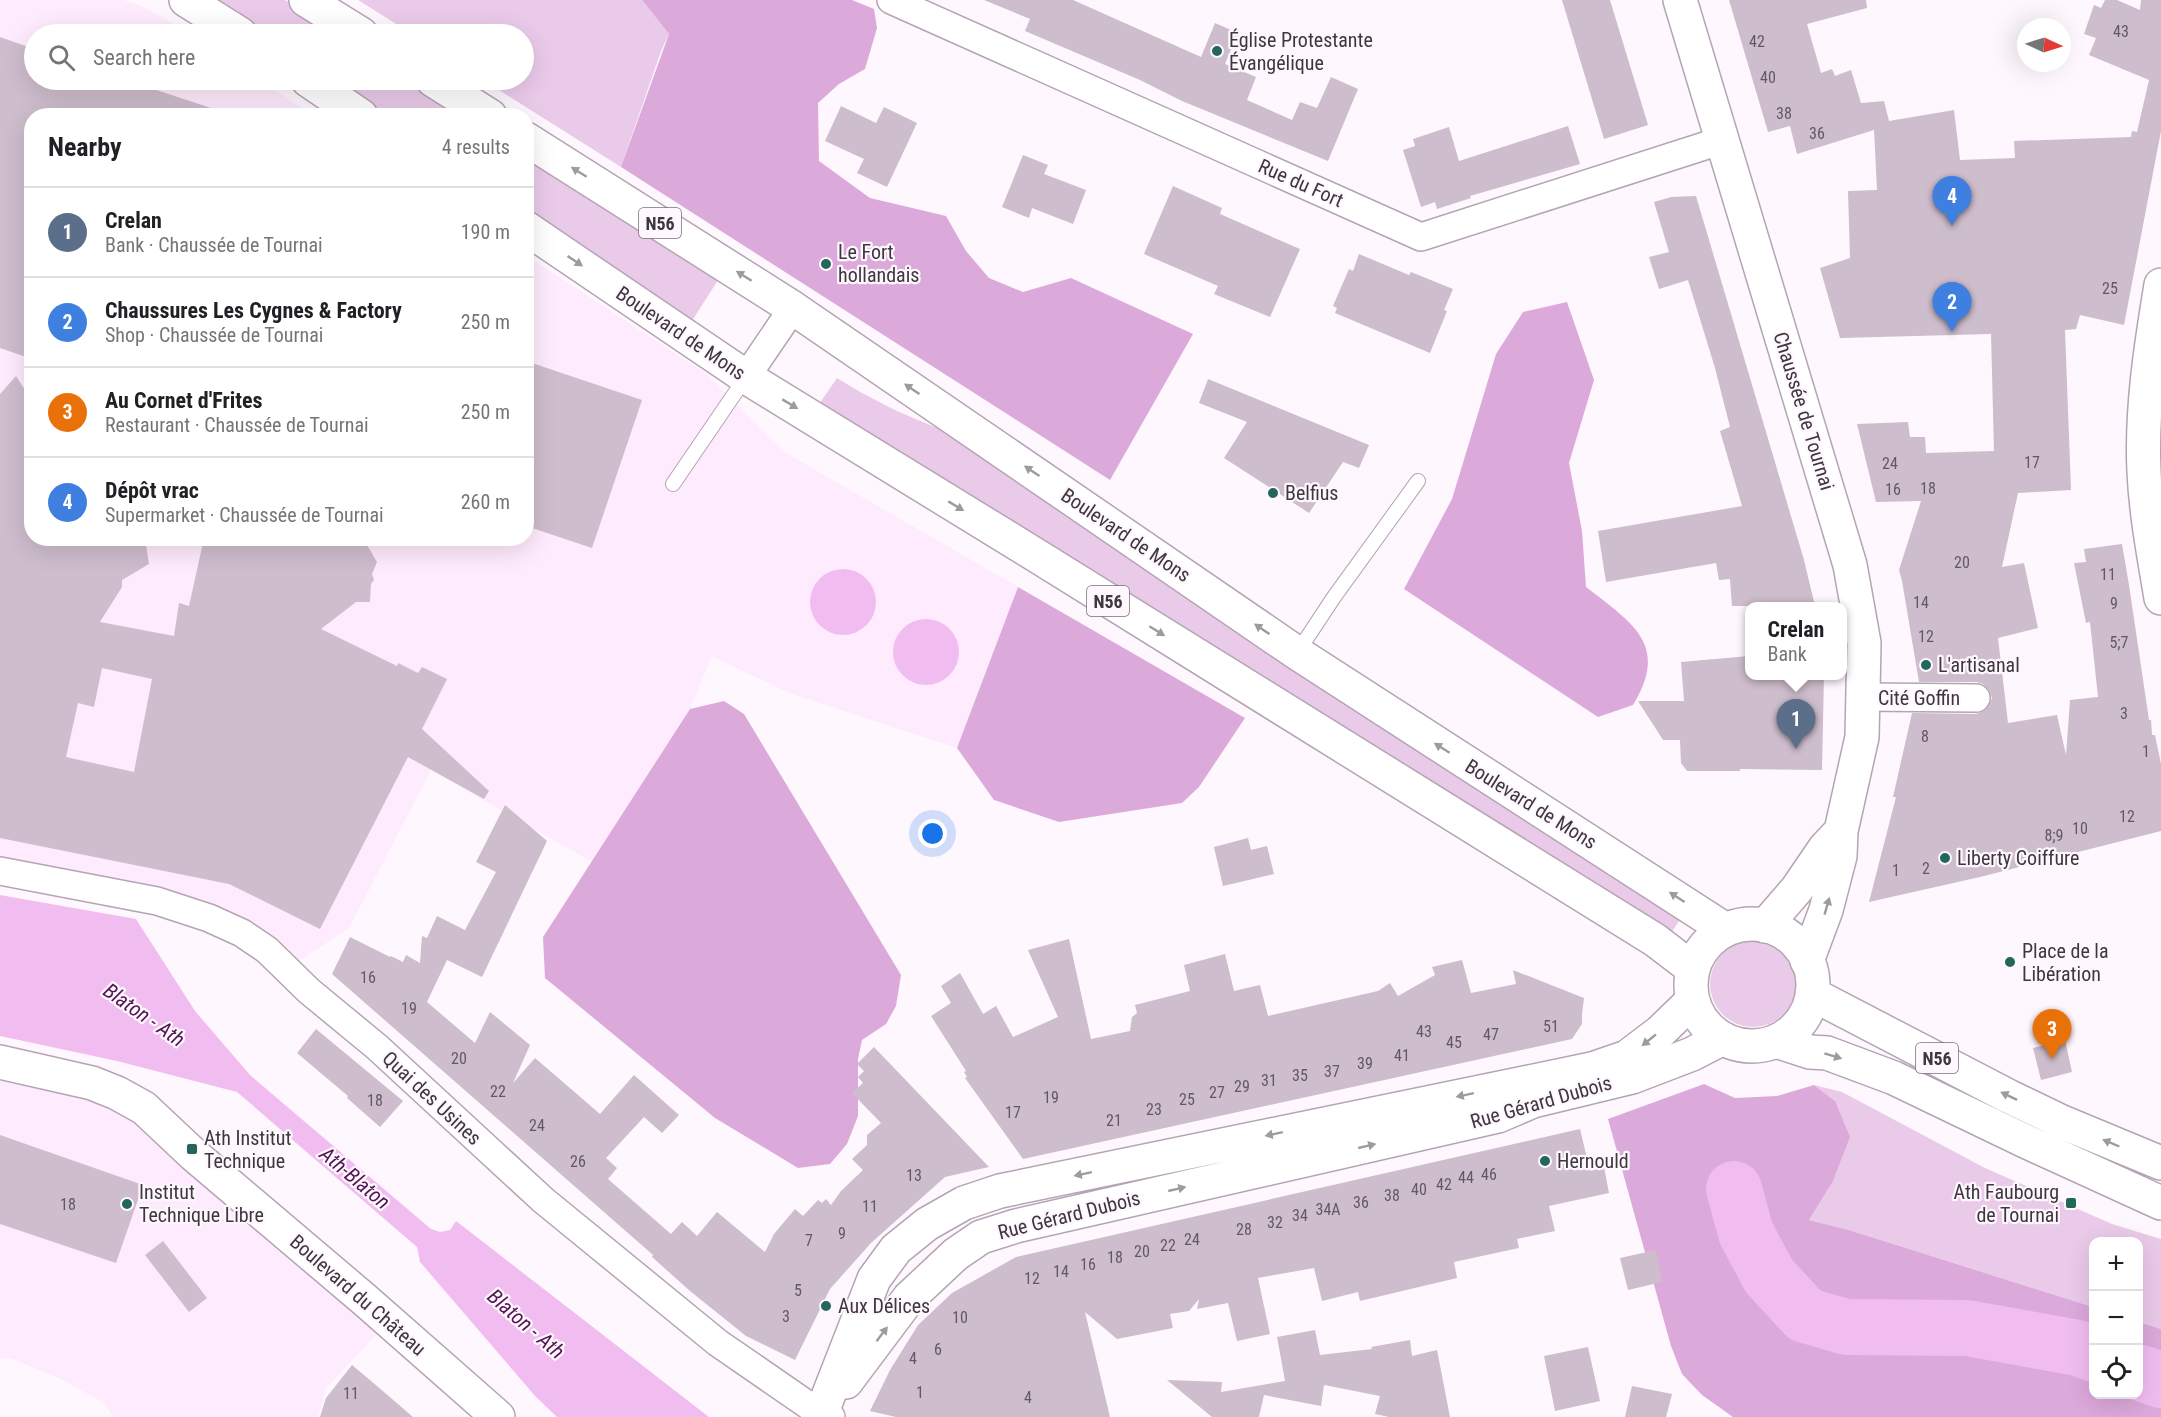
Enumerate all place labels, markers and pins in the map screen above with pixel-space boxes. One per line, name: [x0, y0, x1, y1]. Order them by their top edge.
place label: Église Protestante Évangélique: [1229, 28, 1373, 75]
marker: Église Protestante Évangélique: [1210, 44, 1224, 58]
pin: 4: [1932, 176, 1972, 226]
place label: Le Fort hollandais: [838, 240, 919, 287]
marker: Le Fort hollandais: [819, 257, 833, 271]
pin: 2: [1932, 282, 1972, 332]
place label: Belfius: [1285, 481, 1338, 505]
marker: Belfius: [1266, 486, 1280, 500]
place label: L'artisanal: [1938, 653, 2020, 677]
marker: L'artisanal: [1919, 658, 1933, 672]
pin: 1: [1776, 700, 1816, 749]
place label: Liberty Coiffure: [1957, 846, 2079, 870]
marker: Liberty Coiffure: [1938, 851, 1952, 865]
place label: Place de la Libération: [2022, 939, 2109, 986]
marker: Place de la Libération: [2003, 955, 2017, 969]
pin: 3: [2032, 1010, 2072, 1059]
place label: Ath Institut Technique: [204, 1126, 291, 1173]
marker: Ath Institut Technique: [185, 1142, 199, 1156]
place label: Hernould: [1557, 1149, 1629, 1173]
marker: Hernould: [1538, 1154, 1552, 1168]
place label: Institut Technique Libre: [139, 1180, 264, 1227]
place label: Ath Faubourg de Tournai: [1954, 1180, 2059, 1227]
marker: Ath Faubourg de Tournai: [2064, 1196, 2078, 1210]
marker: Institut Technique Libre: [120, 1197, 134, 1211]
place label: Aux Délices: [838, 1294, 930, 1318]
marker: Aux Délices: [819, 1299, 833, 1313]

